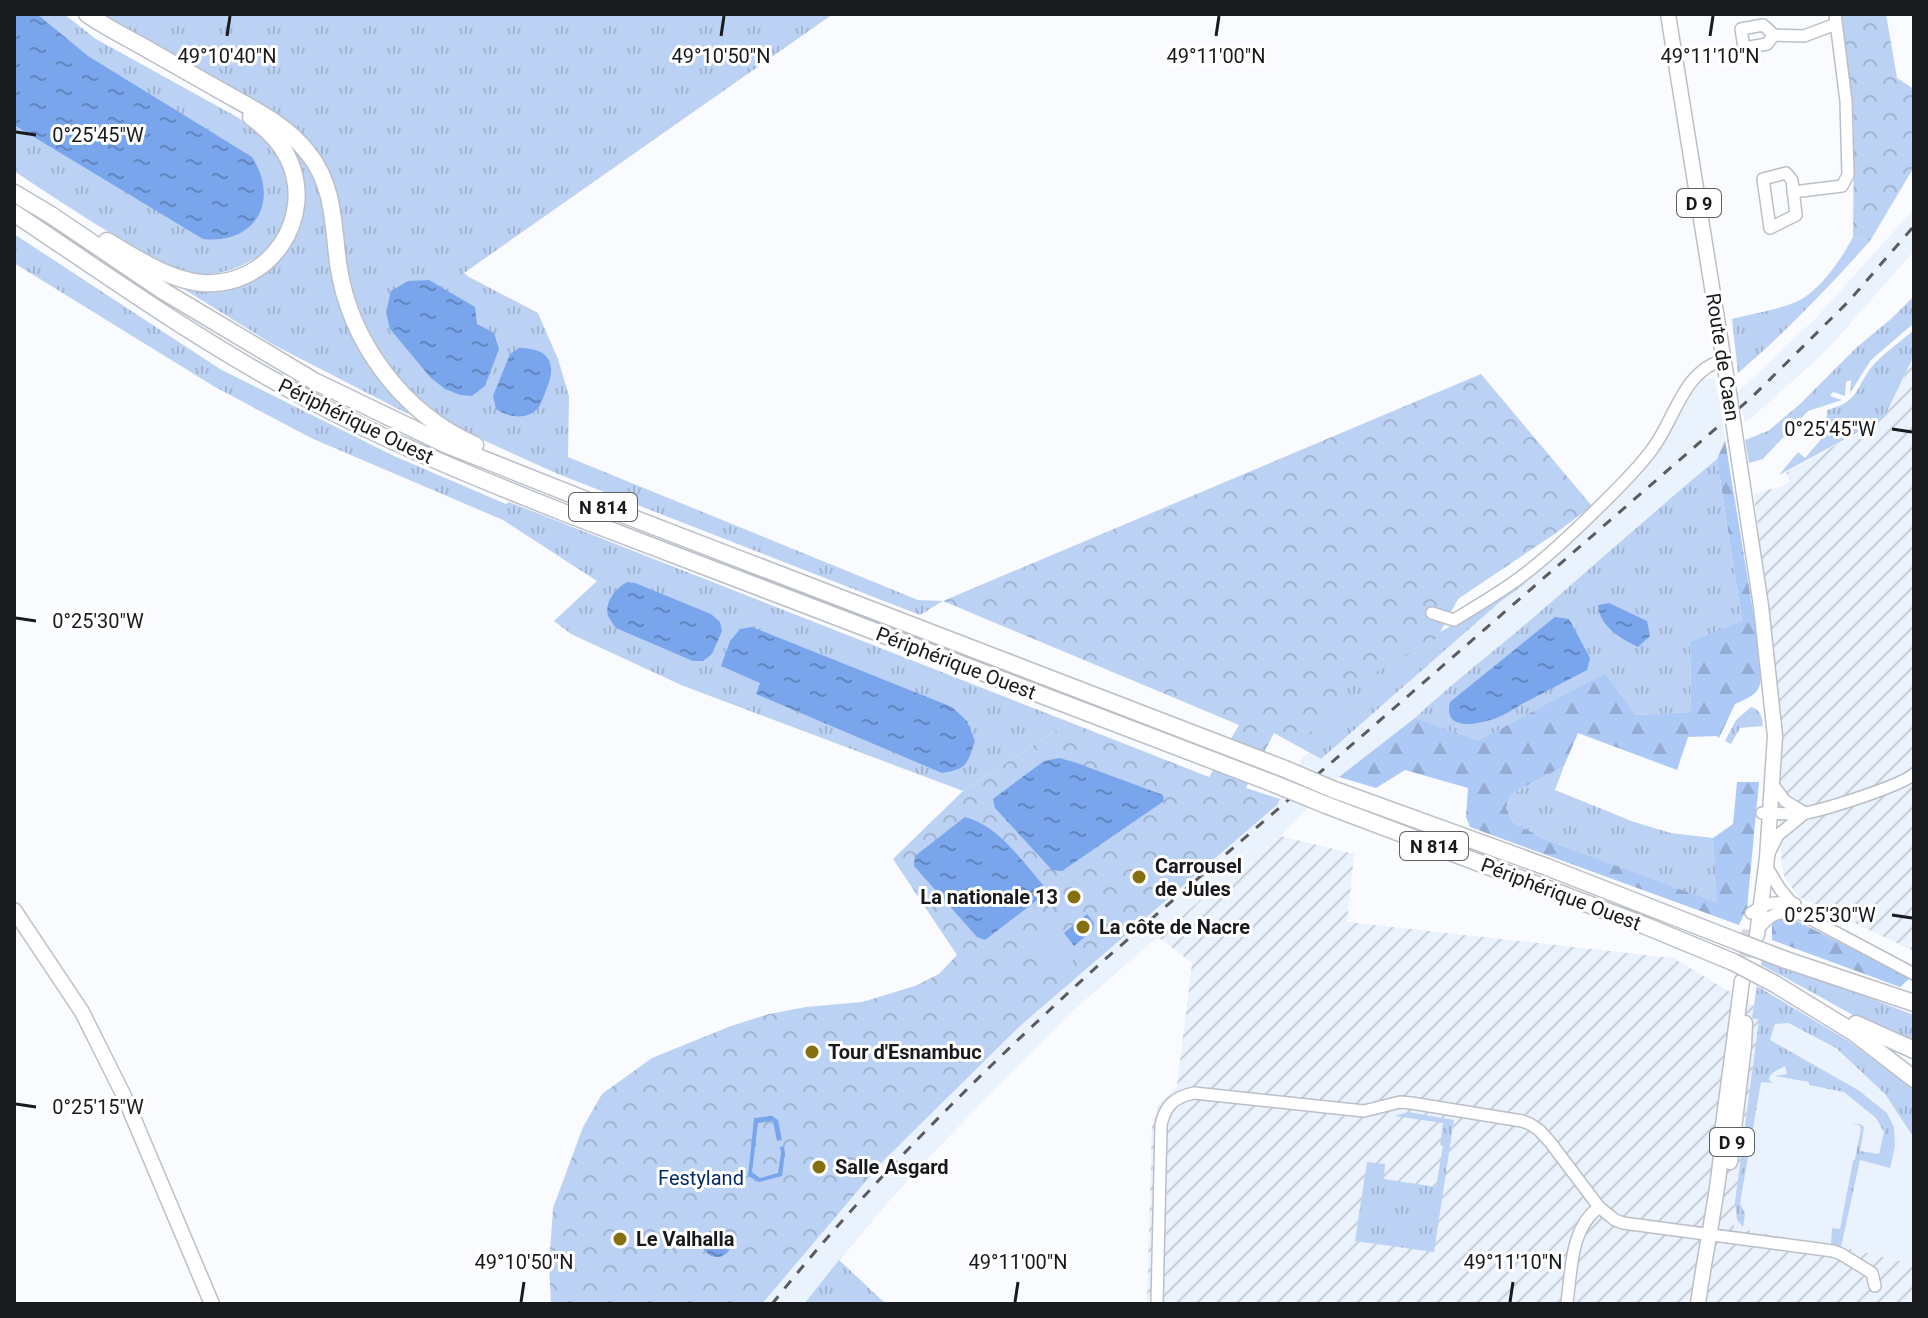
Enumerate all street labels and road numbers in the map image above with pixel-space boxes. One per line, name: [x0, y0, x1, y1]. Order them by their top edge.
road number: D 9: [1677, 189, 1721, 217]
street label: Route de Caen: [1701, 291, 1745, 423]
street label: Périphérique Ouest: [275, 373, 437, 469]
road number: N 814: [569, 493, 637, 521]
street label: Périphérique Ouest: [873, 621, 1039, 705]
road number: N 814: [1400, 832, 1468, 860]
street label: Périphérique Ouest: [1478, 852, 1644, 936]
road number: D 9: [1710, 1128, 1754, 1156]

